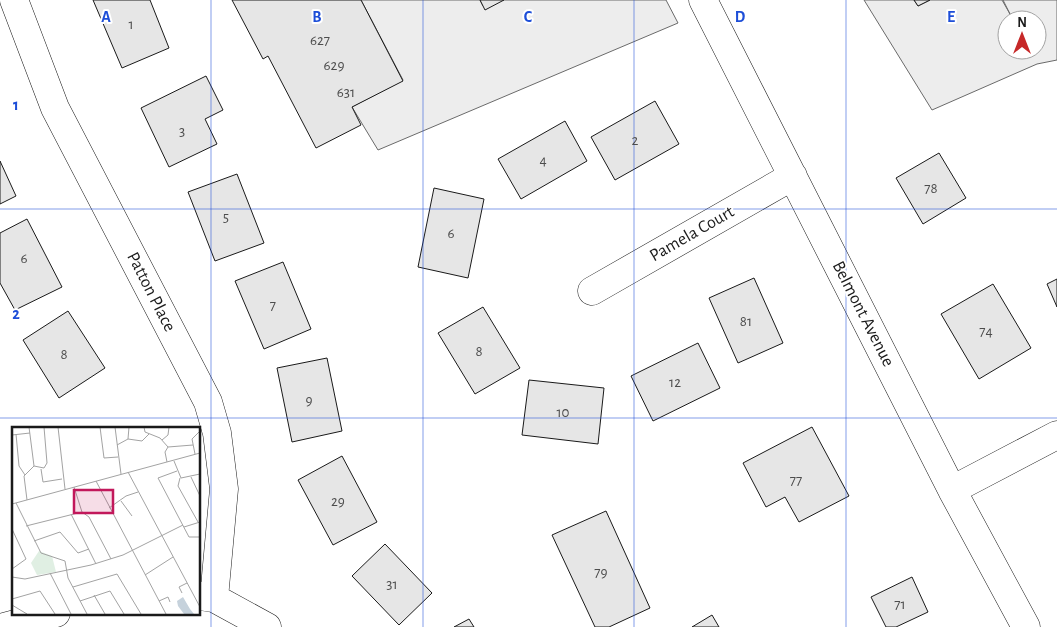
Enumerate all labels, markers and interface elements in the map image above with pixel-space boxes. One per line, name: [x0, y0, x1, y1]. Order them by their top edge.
text: A: [101, 9, 111, 25]
text: B: [312, 9, 322, 25]
text: C: [524, 9, 533, 25]
text: D: [735, 9, 746, 25]
text: E: [947, 9, 955, 25]
north arrow: [997, 10, 1047, 60]
text: N: [1017, 16, 1027, 30]
house number: 1: [128, 17, 134, 32]
house number: 627: [310, 33, 330, 48]
house number: 629: [324, 58, 344, 73]
house number: 631: [337, 85, 355, 100]
text: 1: [13, 97, 19, 113]
house number: 3: [179, 124, 185, 139]
house number: 2: [632, 133, 639, 148]
house number: 4: [539, 153, 547, 168]
house number: 78: [924, 181, 938, 196]
street label: Pamela Court: [647, 203, 737, 265]
house number: 5: [223, 210, 229, 225]
house number: 6: [447, 226, 455, 241]
street label: Patton Place: [123, 249, 179, 335]
house number: 6: [20, 251, 28, 266]
street label: Belmont Avenue: [829, 258, 897, 370]
house number: 7: [270, 298, 276, 313]
text: 2: [12, 306, 20, 322]
house number: 81: [740, 314, 752, 329]
house number: 74: [979, 324, 993, 339]
house number: 8: [475, 344, 483, 359]
house number: 8: [60, 347, 68, 362]
house number: 12: [669, 375, 681, 390]
house number: 9: [305, 393, 313, 408]
house number: 10: [556, 405, 570, 420]
inset map: [12, 427, 200, 614]
house number: 77: [790, 473, 802, 488]
house number: 29: [331, 494, 345, 509]
house number: 79: [594, 565, 608, 580]
house number: 31: [386, 577, 398, 592]
house number: 71: [894, 597, 906, 612]

